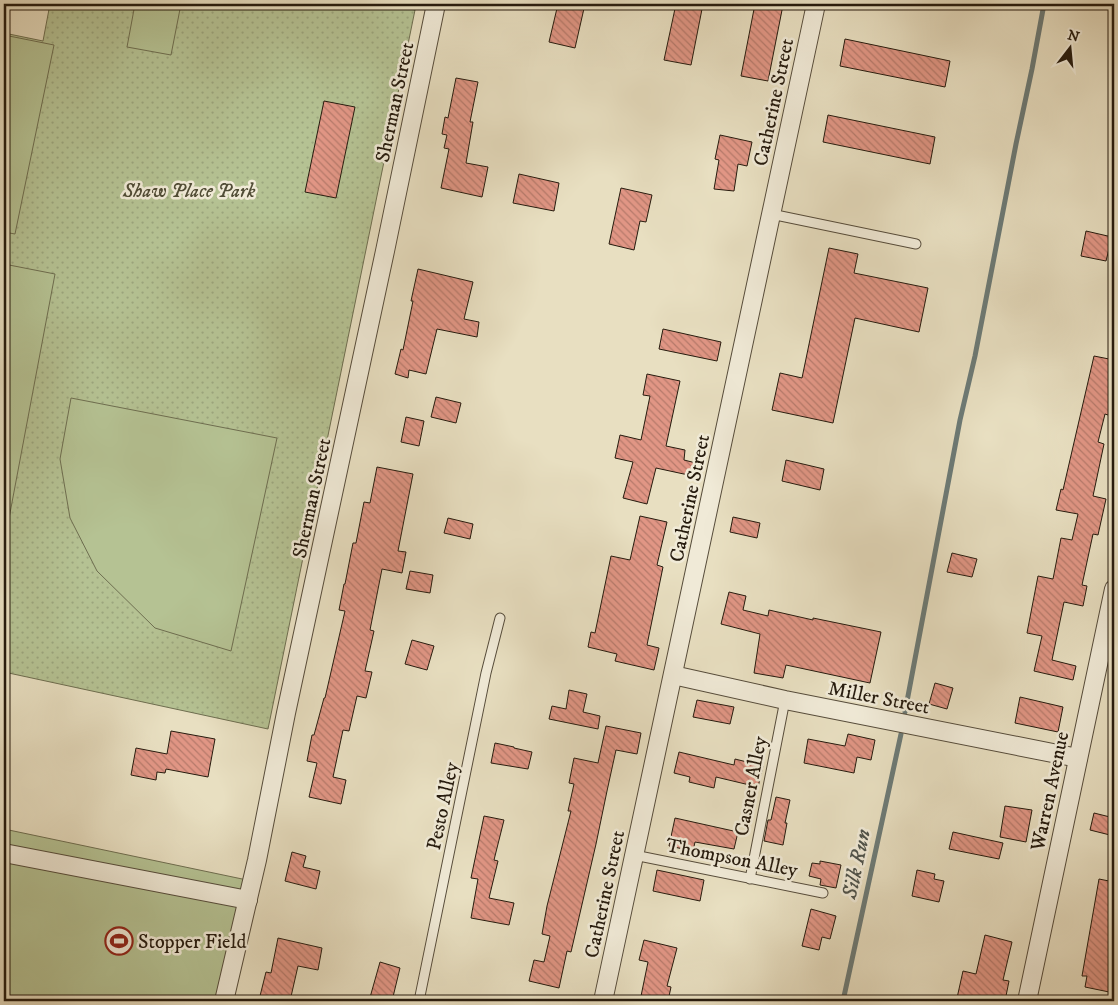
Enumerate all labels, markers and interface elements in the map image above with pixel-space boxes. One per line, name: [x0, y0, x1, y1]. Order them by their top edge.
north arrow: [1046, 22, 1096, 72]
text: N: [1065, 26, 1082, 47]
street label: Catherine Street: [749, 36, 800, 168]
street label: Sherman Street: [371, 40, 420, 165]
park label: Shaw Place Park: [122, 179, 256, 204]
street label: Catherine Street: [665, 432, 716, 564]
street label: Sherman Street: [288, 436, 337, 561]
street label: Miller Street: [826, 676, 932, 721]
street label: Warren Avenue: [1025, 729, 1075, 854]
street label: Casner Alley: [730, 734, 774, 838]
street label: Pesto Alley: [422, 760, 465, 853]
water label: Silk Run: [837, 827, 877, 902]
street label: Catherine Street: [580, 828, 631, 960]
street label: Thompson Alley: [664, 833, 800, 884]
sports icon: Stopper Field: [104, 926, 134, 956]
place label: Stopper Field: [138, 930, 246, 955]

